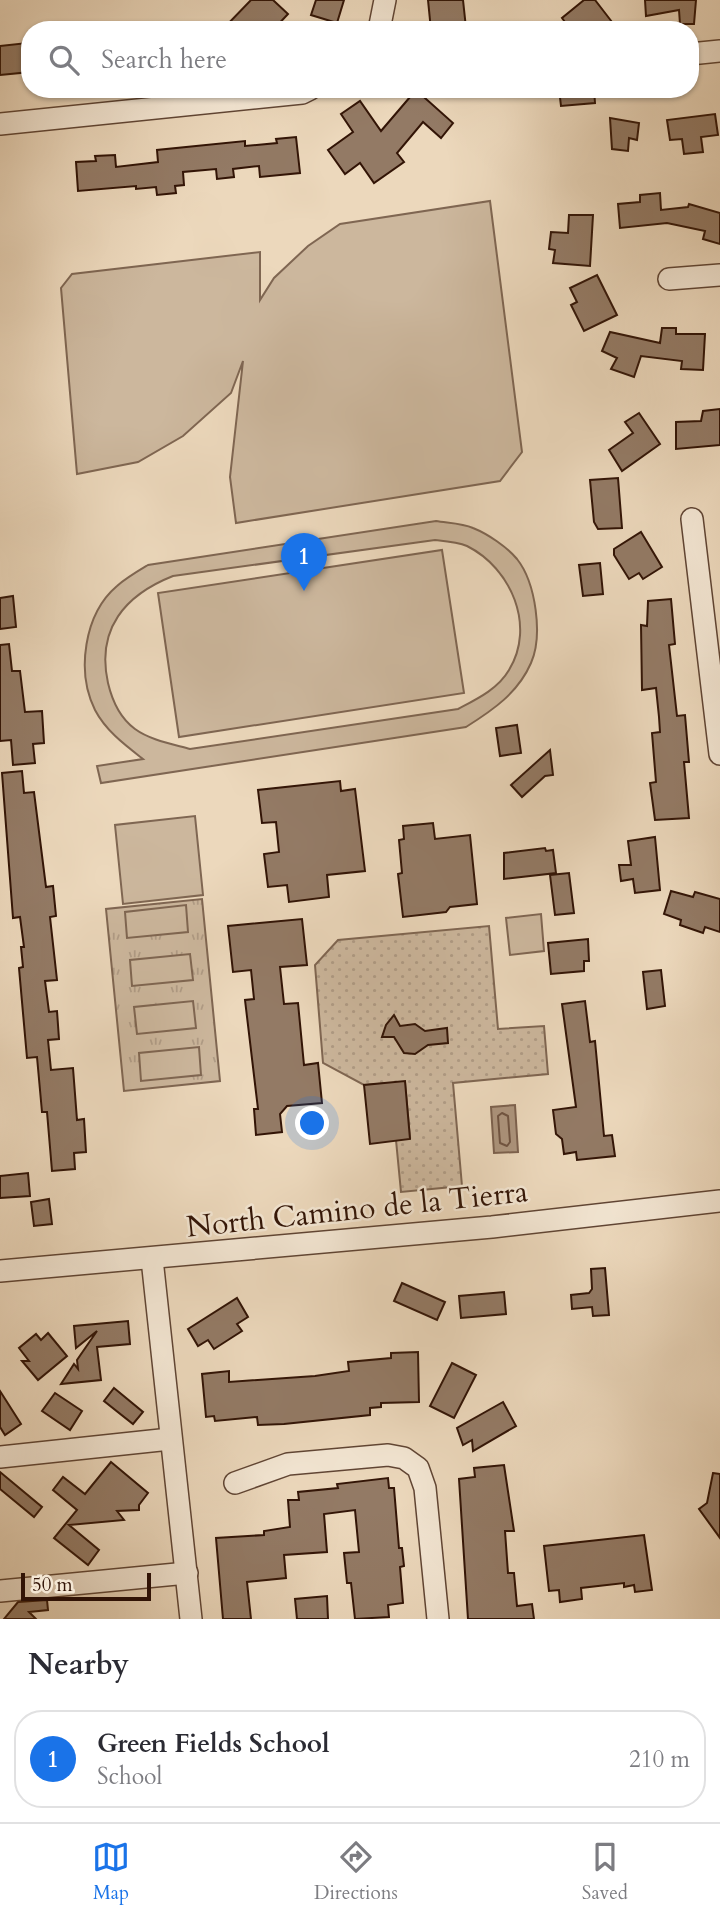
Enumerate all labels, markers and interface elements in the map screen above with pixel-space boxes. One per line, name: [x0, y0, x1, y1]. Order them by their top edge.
search box: [21, 21, 699, 98]
icon: search: [45, 41, 83, 79]
text: Search here: [101, 42, 227, 77]
pin: 1: [281, 533, 327, 591]
your location: [295, 1106, 329, 1140]
street label: North Camino de la Tierra: [184, 1171, 530, 1248]
scale bar: [21, 1570, 150, 1602]
text: 50 m: [32, 1572, 73, 1598]
text: Nearby: [28, 1644, 129, 1685]
text: Green Fields School: [97, 1726, 330, 1761]
text: 1: [47, 1744, 59, 1775]
text: 210 m: [629, 1744, 690, 1775]
text: School: [97, 1761, 162, 1792]
tab: Map: [92, 1838, 130, 1906]
tab: Directions: [314, 1838, 398, 1906]
tab: Saved: [582, 1838, 628, 1906]

